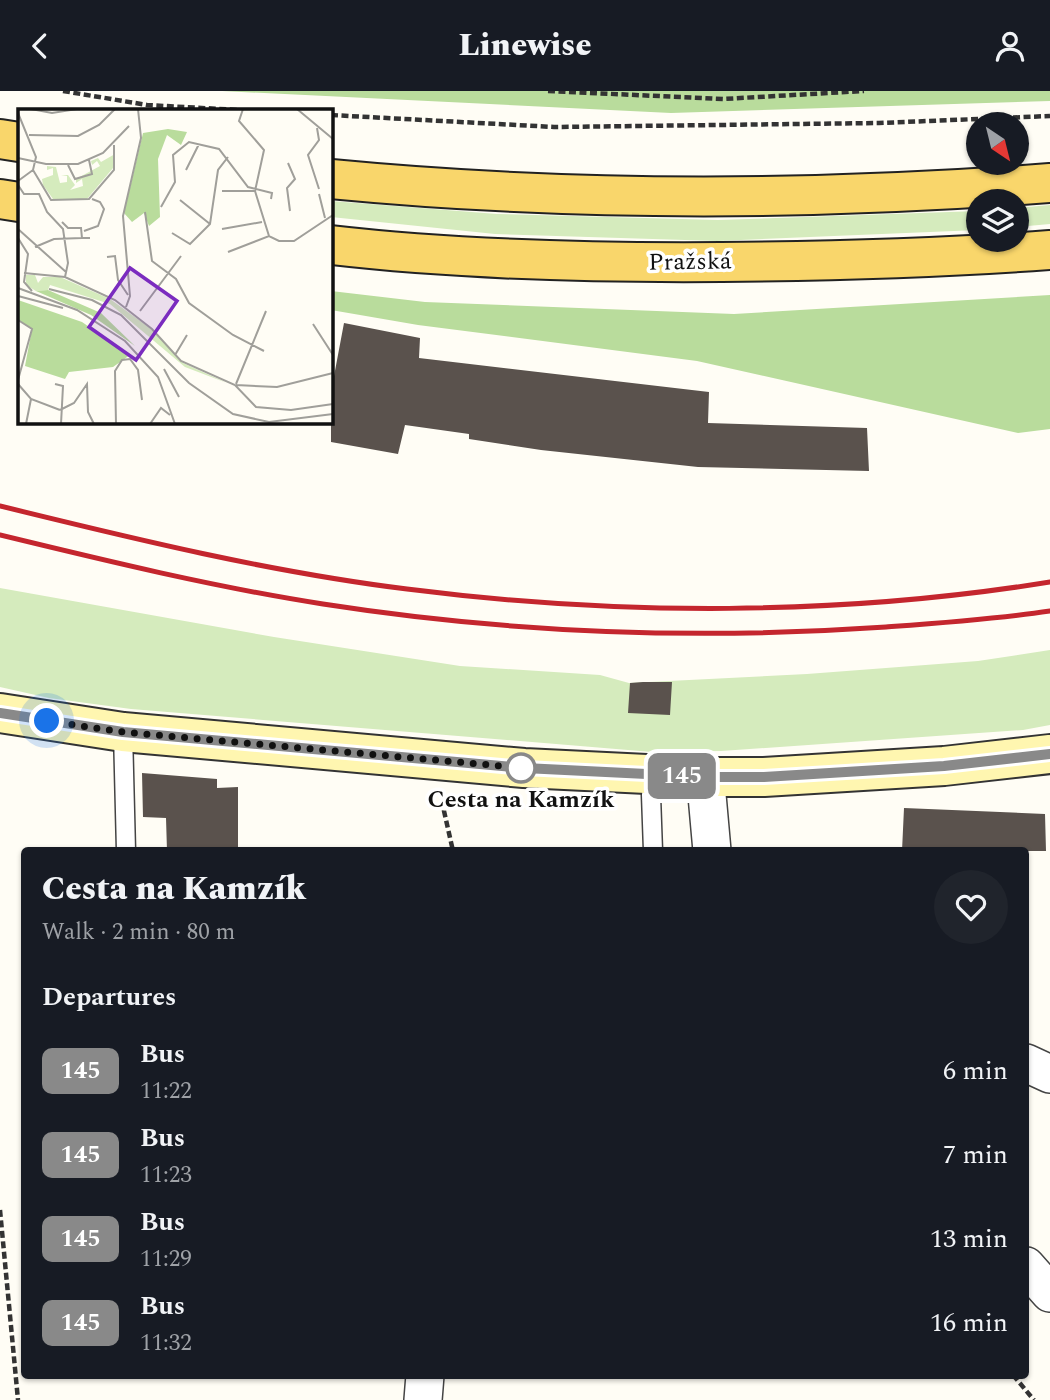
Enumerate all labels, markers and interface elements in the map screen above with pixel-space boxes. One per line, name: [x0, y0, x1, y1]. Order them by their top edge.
text: Linewise: [458, 21, 592, 70]
icon: back: [21, 27, 59, 65]
icon: person: [991, 27, 1029, 65]
inset map: [18, 109, 332, 423]
north arrow: [966, 112, 1029, 175]
map controls: [966, 112, 1029, 252]
button: layers: [966, 189, 1029, 252]
street label: Pražská: [648, 243, 732, 281]
your location: [29, 703, 64, 738]
marker: Cesta na Kamzík: [506, 753, 536, 783]
line badge: 145: [642, 753, 722, 799]
text: 145: [662, 758, 702, 794]
place label: Cesta na Kamzík: [428, 782, 615, 818]
text: Cesta na Kamzík: [42, 864, 306, 914]
button: heart: [934, 870, 1008, 944]
text: Walk · 2 min · 80 m: [42, 915, 235, 950]
text: Departures: [42, 977, 176, 1017]
text: Bus: [140, 1034, 185, 1074]
text: 6 min: [943, 1051, 1008, 1091]
text: 145: [60, 1053, 101, 1089]
text: 11:22: [140, 1074, 192, 1109]
text: Bus: [140, 1118, 185, 1158]
text: 7 min: [943, 1135, 1008, 1175]
text: 145: [60, 1137, 101, 1173]
text: 11:23: [140, 1158, 192, 1193]
text: Bus: [140, 1202, 185, 1242]
text: 13 min: [930, 1219, 1008, 1259]
text: 145: [60, 1221, 101, 1257]
text: 11:29: [140, 1242, 192, 1277]
text: Bus: [140, 1286, 185, 1326]
text: 16 min: [930, 1303, 1008, 1343]
text: 145: [60, 1305, 101, 1341]
text: 11:32: [140, 1326, 192, 1361]

